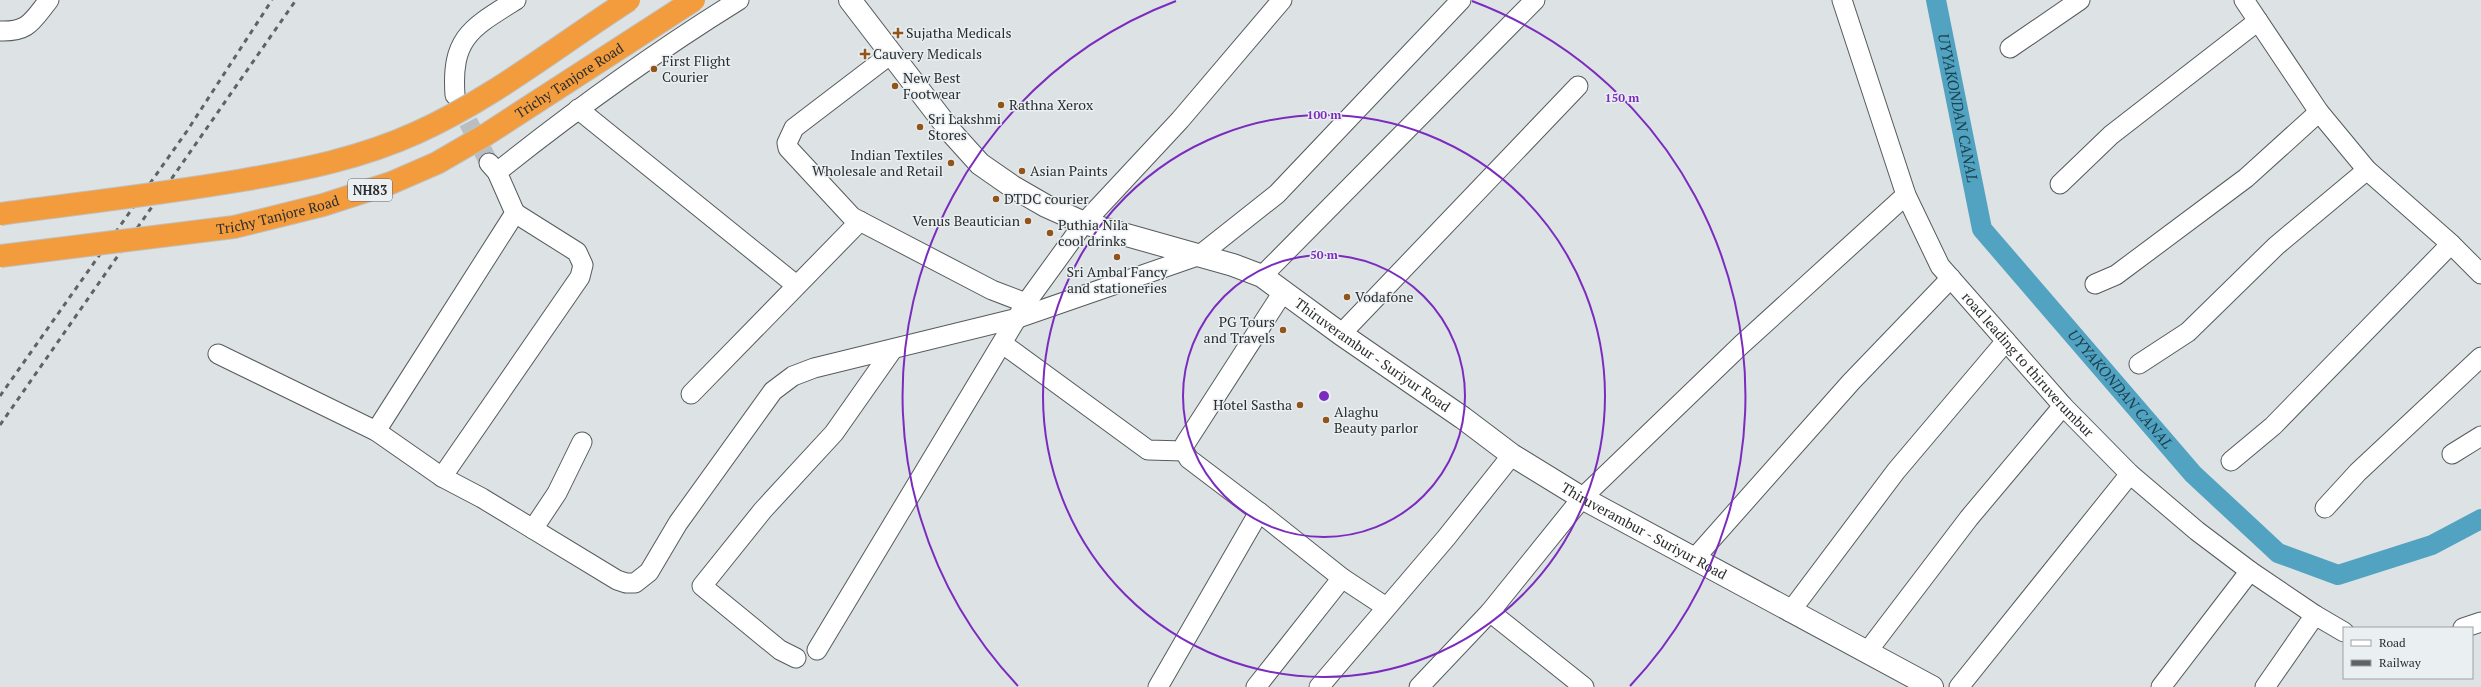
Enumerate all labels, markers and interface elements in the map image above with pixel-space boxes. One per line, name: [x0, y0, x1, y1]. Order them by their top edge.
place label: Sujatha Medicals: [906, 23, 1012, 42]
marker: Sujatha Medicals: [893, 28, 903, 38]
water label: UYYAKONDAN CANAL: [1934, 31, 1983, 184]
street label: Trichy Tanjore Road: [511, 38, 627, 122]
place label: Cauvery Medicals: [873, 44, 982, 63]
marker: Cauvery Medicals: [860, 49, 870, 59]
place label: First Flight Courier: [662, 51, 731, 86]
marker: First Flight Courier: [649, 64, 659, 74]
place label: New Best Footwear: [903, 68, 962, 103]
marker: New Best Footwear: [890, 81, 900, 91]
text: 150 m: [1605, 90, 1639, 105]
place label: Rathna Xerox: [1009, 95, 1094, 114]
marker: Rathna Xerox: [996, 100, 1006, 110]
text: 100 m: [1307, 107, 1341, 122]
place label: Sri Lakshmi Stores: [928, 109, 1001, 144]
marker: Sri Lakshmi Stores: [915, 122, 925, 132]
place label: Indian Textiles Wholesale and Retail: [812, 145, 943, 180]
marker: Indian Textiles Wholesale and Retail: [946, 158, 956, 168]
place label: Asian Paints: [1030, 161, 1108, 180]
marker: Asian Paints: [1017, 166, 1027, 176]
road number: NH83: [348, 179, 392, 201]
place label: DTDC courier: [1004, 189, 1089, 208]
street label: Trichy Tanjore Road: [215, 190, 342, 238]
marker: DTDC courier: [991, 194, 1001, 204]
place label: Venus Beautician: [913, 211, 1021, 230]
place label: Puthia Nila cool drinks: [1058, 215, 1128, 250]
marker: Venus Beautician: [1023, 216, 1033, 226]
marker: Puthia Nila cool drinks: [1045, 228, 1055, 238]
text: 50 m: [1310, 247, 1338, 262]
marker: Sri Ambal Fancy and stationeries: [1112, 252, 1122, 262]
place label: Sri Ambal Fancy and stationeries: [1067, 262, 1168, 297]
place label: Vodafone: [1355, 287, 1414, 306]
street label: road leading to thiruverumbur: [1958, 288, 2099, 441]
marker: Vodafone: [1342, 292, 1352, 302]
street label: Thiruverambur - Suriyur Road: [1291, 293, 1455, 416]
place label: PG Tours and Travels: [1204, 312, 1275, 347]
marker: PG Tours and Travels: [1278, 325, 1288, 335]
water label: UYYAKONDAN CANAL: [2064, 325, 2178, 452]
centre of rings: [1317, 389, 1331, 403]
place label: Hotel Sastha: [1213, 395, 1292, 414]
marker: Hotel Sastha: [1295, 400, 1305, 410]
place label: Alaghu Beauty parlor: [1334, 402, 1419, 437]
marker: Alaghu Beauty parlor: [1321, 415, 1331, 425]
street label: Thiruverambur - Suriyur Road: [1558, 478, 1731, 584]
legend: [2343, 627, 2473, 679]
text: Road: [2379, 635, 2406, 650]
text: Railway: [2379, 655, 2422, 670]

